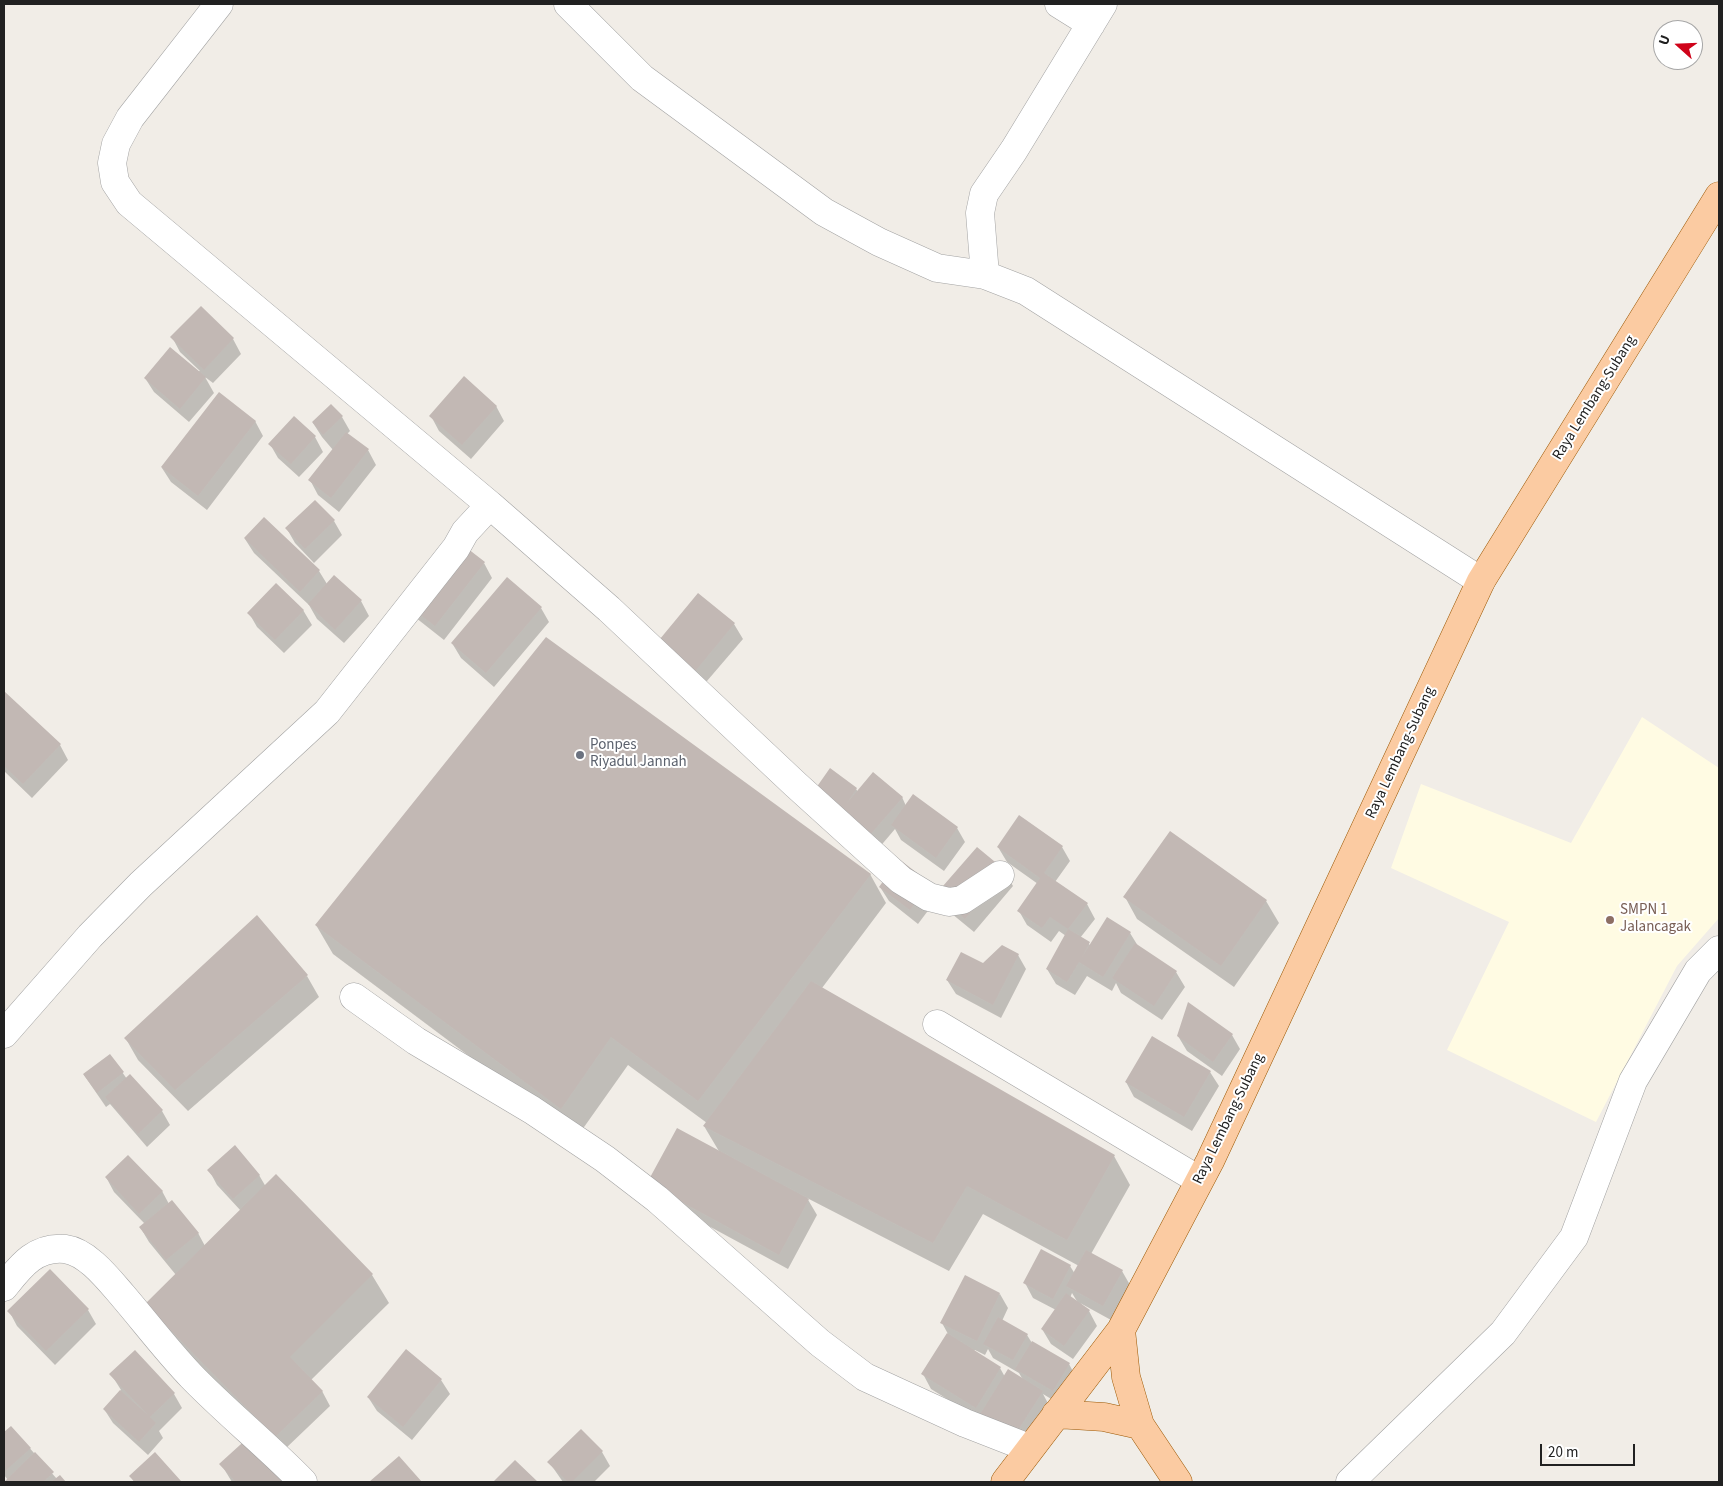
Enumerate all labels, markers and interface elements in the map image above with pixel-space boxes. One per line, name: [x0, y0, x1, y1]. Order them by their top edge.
north arrow: [1653, 20, 1703, 70]
text: U: [1654, 32, 1676, 48]
street label: Raya Lembang-Subang: [1549, 332, 1641, 464]
street label: Raya Lembang-Subang: [1362, 684, 1440, 822]
place label: Ponpes Riyadul Jannah: [590, 737, 687, 772]
marker: Ponpes Riyadul Jannah: [574, 749, 586, 761]
place label: SMPN 1 Jalancagak: [1620, 902, 1691, 937]
marker: SMPN 1 Jalancagak: [1604, 914, 1616, 926]
street label: Raya Lembang-Subang: [1189, 1050, 1269, 1188]
scale bar: [1543, 1434, 1638, 1466]
text: 20 m: [1548, 1442, 1578, 1463]

